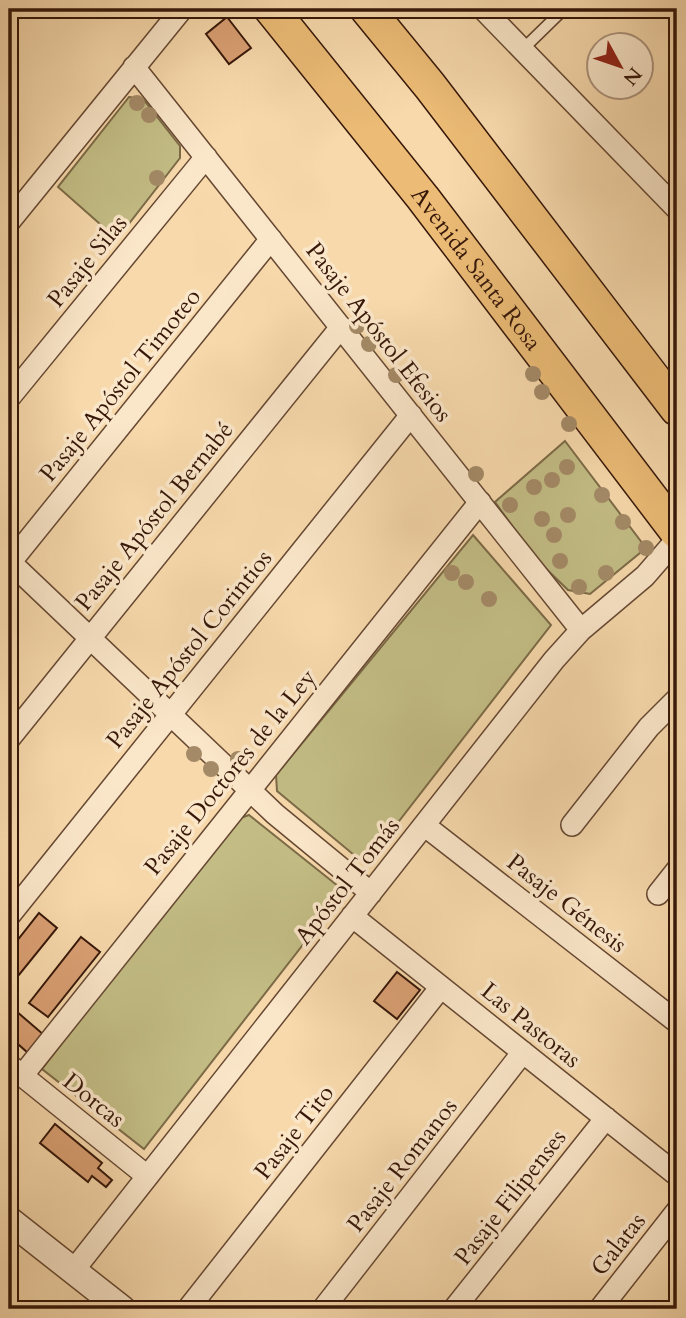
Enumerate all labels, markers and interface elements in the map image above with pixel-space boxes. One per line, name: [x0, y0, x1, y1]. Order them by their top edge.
north arrow: [584, 32, 654, 102]
text: N: [617, 62, 648, 91]
street label: Avenida Santa Rosa: [403, 180, 550, 358]
street label: Pasaje Silas: [40, 208, 135, 315]
street label: Pasaje Apóstol Efesios: [298, 236, 459, 429]
street label: Pasaje Apóstol Timoteo: [32, 282, 209, 489]
street label: Pasaje Apóstol Bernabé: [68, 415, 241, 618]
street label: Pasaje Apóstol Corintios: [99, 543, 280, 756]
street label: Pasaje Doctores de la Ley: [137, 662, 324, 882]
street label: Apóstol Tomás: [287, 811, 408, 952]
street label: Pasaje Génesis: [500, 846, 634, 961]
street label: Las Pastoras: [474, 975, 588, 1076]
street label: Dorcas: [56, 1065, 131, 1135]
street label: Pasaje Tito: [247, 1078, 342, 1187]
street label: Pasaje Romanos: [340, 1091, 465, 1239]
street label: Pasaje Filipenses: [447, 1122, 574, 1272]
street label: Galatas: [583, 1206, 654, 1283]

